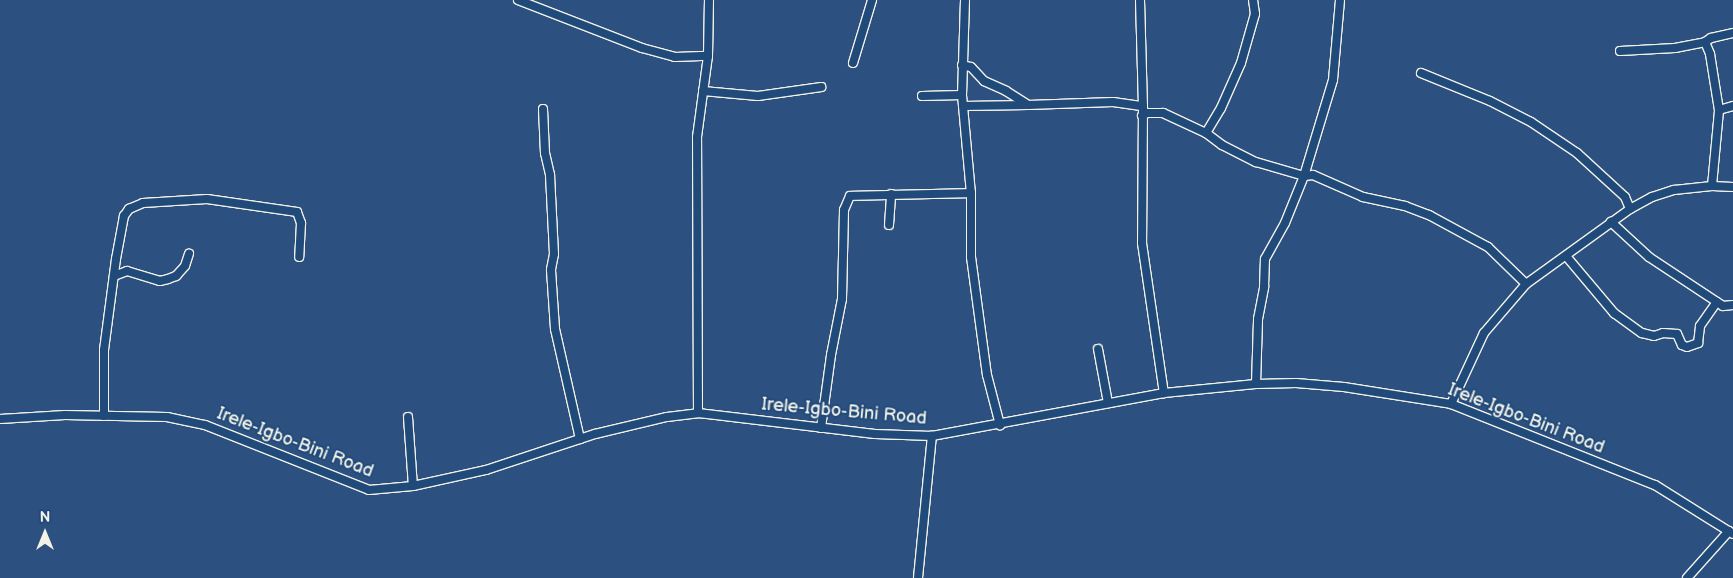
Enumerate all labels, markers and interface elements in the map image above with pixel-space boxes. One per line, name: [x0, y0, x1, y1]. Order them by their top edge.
street label: Irele-Igbo-Bini Road: [1445, 379, 1607, 459]
street label: Irele-Igbo-Bini Road: [761, 394, 927, 430]
street label: Irele-Igbo-Bini Road: [214, 403, 376, 483]
north arrow: [20, 508, 70, 558]
text: N: [40, 509, 50, 526]

